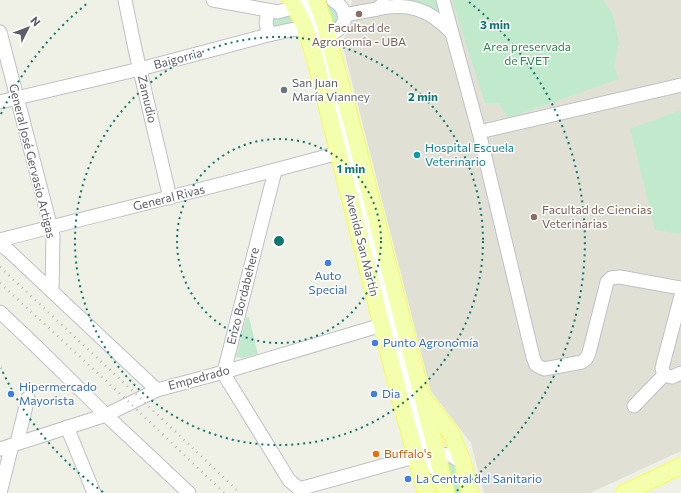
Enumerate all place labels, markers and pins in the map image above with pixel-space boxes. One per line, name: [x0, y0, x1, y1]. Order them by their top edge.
marker: Facultad de Agronomía - UBA: [354, 9, 364, 19]
place label: Facultad de Agronomía - UBA: [312, 20, 406, 48]
place label: San Juan María Vianney: [292, 75, 370, 103]
marker: San Juan María Vianney: [279, 85, 289, 95]
place label: Hospital Escuela Veterinario: [425, 140, 514, 168]
marker: Hospital Escuela Veterinario: [412, 150, 422, 160]
place label: Facultad de Ciencias Veterinarias: [542, 202, 652, 230]
marker: Facultad de Ciencias Veterinarias: [529, 212, 539, 222]
centre of rings: [272, 234, 286, 248]
marker: Auto Special: [323, 258, 333, 268]
place label: Auto Special: [309, 268, 347, 296]
place label: Punto Agronomía: [383, 335, 479, 349]
marker: Punto Agronomía: [370, 338, 380, 348]
place label: Hipermercado Mayorista: [19, 379, 97, 407]
place label: Dia: [382, 386, 400, 400]
marker: Hipermercado Mayorista: [6, 389, 16, 399]
marker: Dia: [369, 389, 379, 399]
place label: Buffalo's: [384, 446, 432, 460]
marker: Buffalo's: [371, 449, 381, 459]
place label: La Central del Sanitario: [416, 471, 542, 485]
marker: La Central del Sanitario: [403, 474, 413, 484]

